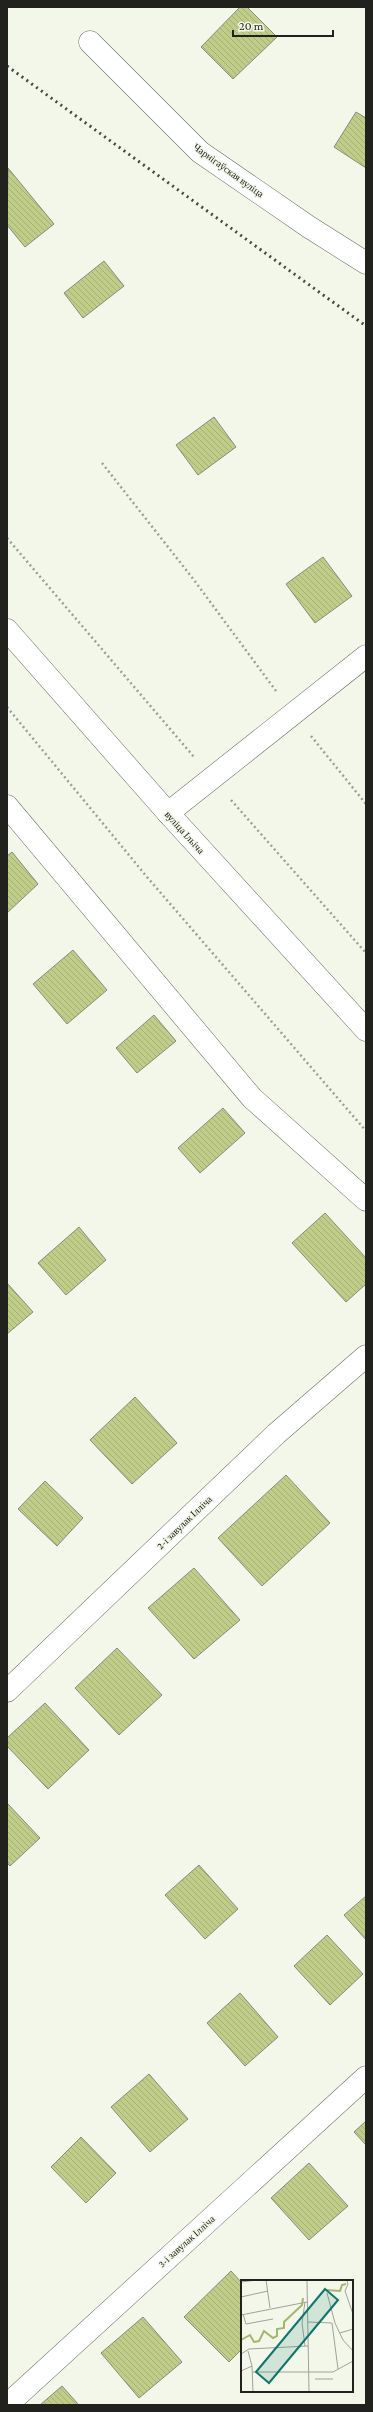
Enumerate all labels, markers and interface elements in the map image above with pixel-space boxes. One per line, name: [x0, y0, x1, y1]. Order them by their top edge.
scale bar: [233, 12, 333, 38]
text: 20 m: [239, 19, 264, 33]
street label: Чарнігаўская вуліца: [191, 141, 266, 200]
street label: вуліца Ільіча: [163, 809, 207, 856]
street label: 2-і завулак Ілліча: [155, 1493, 215, 1551]
street label: 3-і завулак Ілліча: [156, 2213, 217, 2270]
inset map: [241, 2280, 353, 2392]

